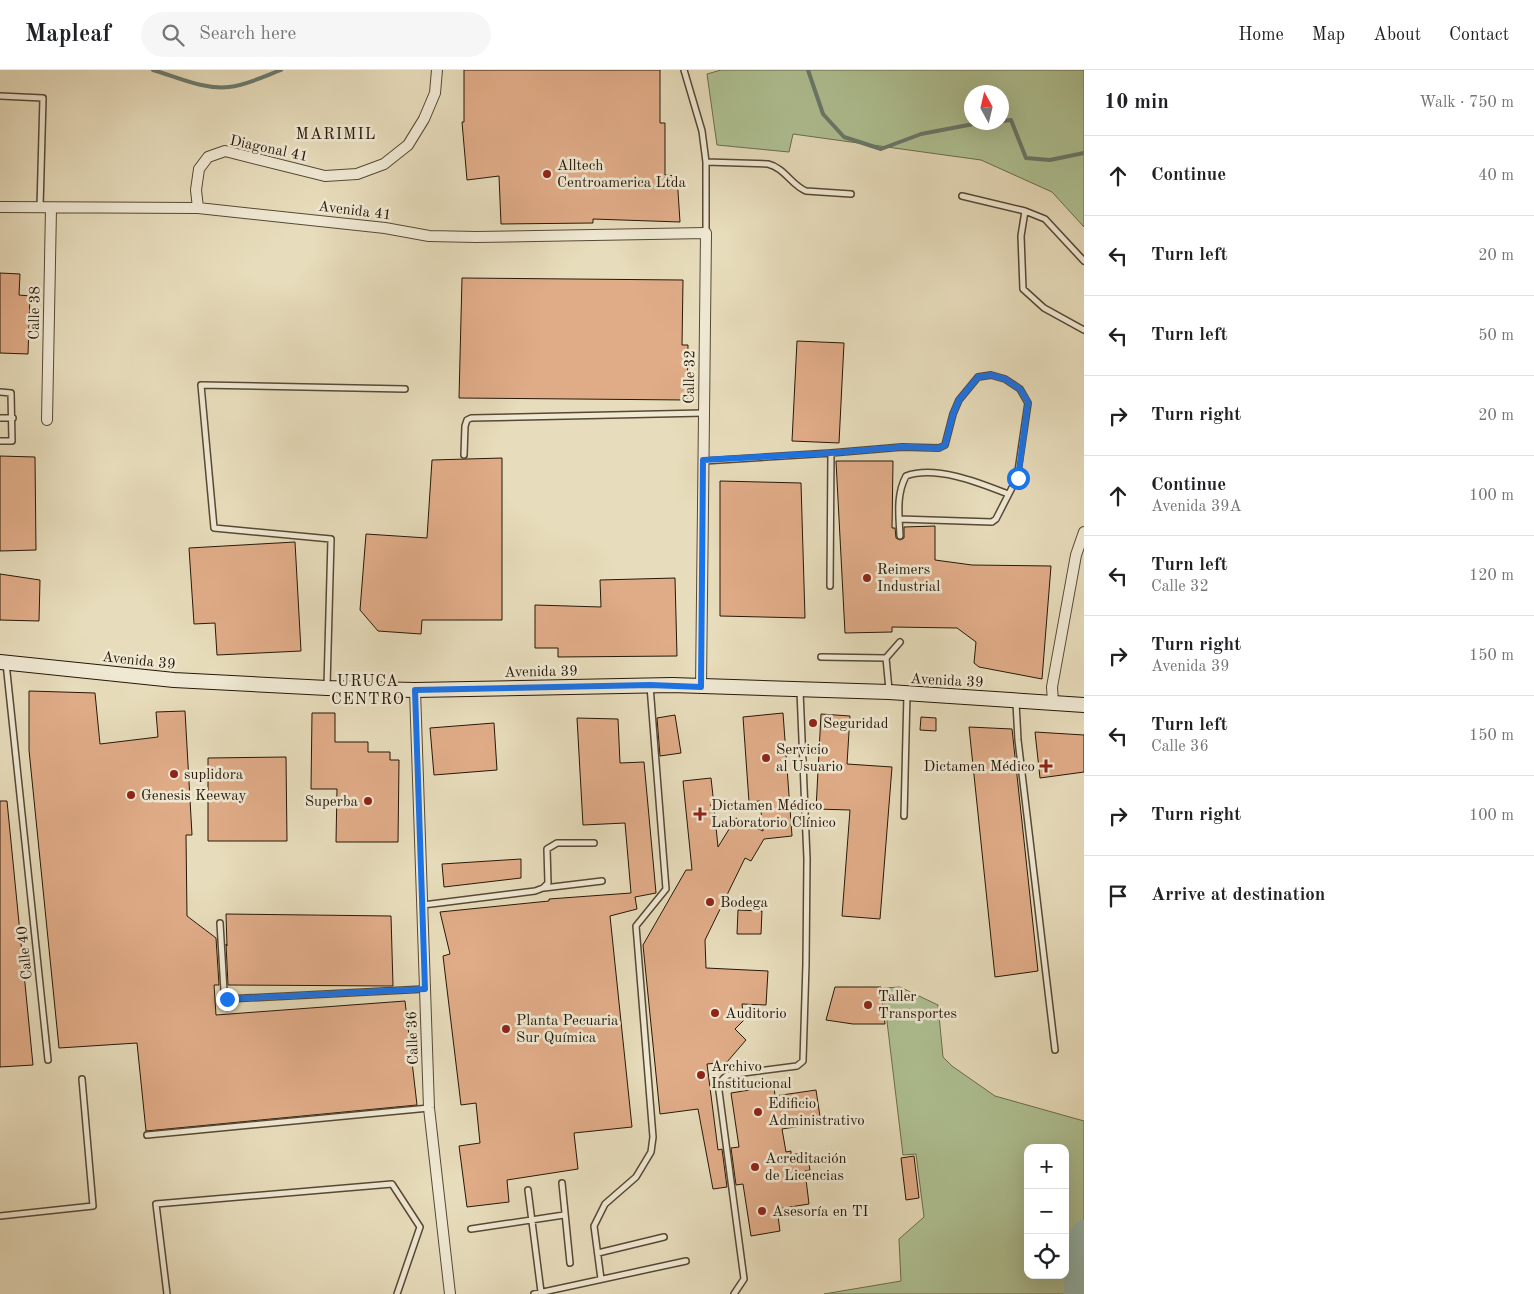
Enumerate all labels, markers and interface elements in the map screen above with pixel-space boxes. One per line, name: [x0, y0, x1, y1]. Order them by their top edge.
search box: [141, 12, 491, 57]
icon: search: [159, 21, 187, 49]
text: Mapleaf: [25, 23, 111, 47]
text: Search here: [199, 25, 296, 44]
text: Home: [1238, 26, 1284, 44]
text: Map: [1312, 26, 1345, 44]
text: About: [1373, 26, 1421, 44]
text: Contact: [1449, 26, 1509, 44]
north arrow: [964, 85, 1009, 130]
text: 10 min: [1104, 92, 1169, 113]
text: Walk · 750 m: [1419, 95, 1514, 111]
district label: MARIMIL: [296, 127, 376, 143]
street label: Diagonal 41: [228, 134, 309, 165]
place label: Alltech Centroamerica Ltda: [557, 159, 687, 191]
icon: ahead: [1104, 162, 1132, 190]
text: Continue: [1151, 166, 1226, 185]
marker: Alltech Centroamerica Ltda: [541, 168, 553, 180]
text: 40 m: [1478, 168, 1514, 184]
street label: Avenida 41: [317, 200, 392, 223]
icon: left: [1104, 242, 1132, 270]
text: Turn left: [1151, 246, 1228, 265]
text: 20 m: [1478, 248, 1514, 264]
street label: Calle 38: [28, 286, 43, 340]
icon: left: [1104, 322, 1132, 350]
text: Turn left: [1151, 326, 1228, 345]
text: 50 m: [1478, 328, 1514, 344]
street label: Calle 32: [683, 350, 698, 404]
icon: right: [1104, 402, 1132, 430]
text: Turn right: [1151, 406, 1241, 425]
text: 20 m: [1478, 408, 1514, 424]
route start: [1007, 467, 1030, 490]
text: Continue: [1151, 476, 1226, 495]
icon: ahead: [1104, 482, 1132, 510]
text: 100 m: [1469, 488, 1514, 504]
text: Avenida 39A: [1151, 499, 1242, 515]
text: Turn left: [1151, 556, 1228, 575]
icon: left: [1104, 562, 1132, 590]
place label: Reimers Industrial: [877, 563, 940, 595]
text: 120 m: [1469, 568, 1514, 584]
marker: Reimers Industrial: [861, 572, 873, 584]
text: Calle 32: [1151, 579, 1209, 595]
text: Turn right: [1151, 636, 1241, 655]
icon: right: [1104, 642, 1132, 670]
text: 150 m: [1469, 648, 1514, 664]
street label: Avenida 39: [101, 650, 176, 673]
text: Avenida 39: [1151, 659, 1230, 675]
street label: Avenida 39: [504, 664, 578, 681]
street label: Avenida 39: [910, 672, 984, 691]
district label: URUCA CENTRO: [331, 674, 405, 708]
text: Turn left: [1151, 716, 1228, 735]
marker: Seguridad: [807, 717, 819, 729]
place label: Seguridad: [823, 717, 889, 732]
icon: left: [1104, 722, 1132, 750]
text: 150 m: [1469, 728, 1514, 744]
text: Calle 36: [1151, 739, 1209, 755]
place label: Servicio al Usuario: [776, 743, 843, 775]
marker: Servicio al Usuario: [760, 752, 772, 764]
marker: Dictamen Médico: [1039, 759, 1053, 773]
place label: Dictamen Médico: [924, 760, 1035, 775]
marker: suplidora: [168, 768, 180, 780]
place label: suplidora: [184, 768, 244, 783]
marker: Genesis Keeway: [125, 789, 137, 801]
place label: Genesis Keeway: [141, 789, 246, 804]
place label: Superba: [305, 795, 359, 810]
marker: Superba: [362, 795, 374, 807]
place label: Dictamen Médico Laboratorio Clínico: [711, 799, 836, 831]
icon: right: [1104, 802, 1132, 830]
text: Turn right: [1151, 806, 1241, 825]
marker: Dictamen Médico Laboratorio Clínico: [693, 807, 707, 821]
text: 100 m: [1469, 808, 1514, 824]
icon: arrive: [1104, 882, 1132, 910]
text: Arrive at destination: [1151, 886, 1325, 905]
marker: Bodega: [704, 896, 716, 908]
place label: Bodega: [720, 896, 769, 911]
street label: Calle 40: [15, 925, 36, 981]
route end: [216, 988, 239, 1011]
place label: Taller Transportes: [878, 990, 957, 1022]
marker: Taller Transportes: [862, 999, 874, 1011]
marker: Auditorio: [709, 1007, 721, 1019]
place label: Auditorio: [725, 1007, 787, 1022]
street label: Calle 36: [405, 1011, 422, 1065]
place label: Planta Pecuaria Sur Química: [516, 1014, 619, 1046]
marker: Planta Pecuaria Sur Química: [500, 1023, 512, 1035]
place label: Archivo Institucional: [711, 1060, 792, 1092]
marker: Archivo Institucional: [695, 1069, 707, 1081]
place label: Edificio Administrativo: [768, 1097, 865, 1129]
marker: Edificio Administrativo: [752, 1106, 764, 1118]
map controls: [1024, 1144, 1069, 1279]
button: +: [1024, 1144, 1069, 1189]
place label: Acreditación de Licencias: [765, 1152, 847, 1184]
marker: Acreditación de Licencias: [749, 1161, 761, 1173]
button: −: [1024, 1189, 1069, 1234]
marker: Asesoría en TI: [756, 1205, 768, 1217]
place label: Asesoría en TI: [772, 1205, 869, 1220]
button: locate: [1024, 1234, 1069, 1279]

